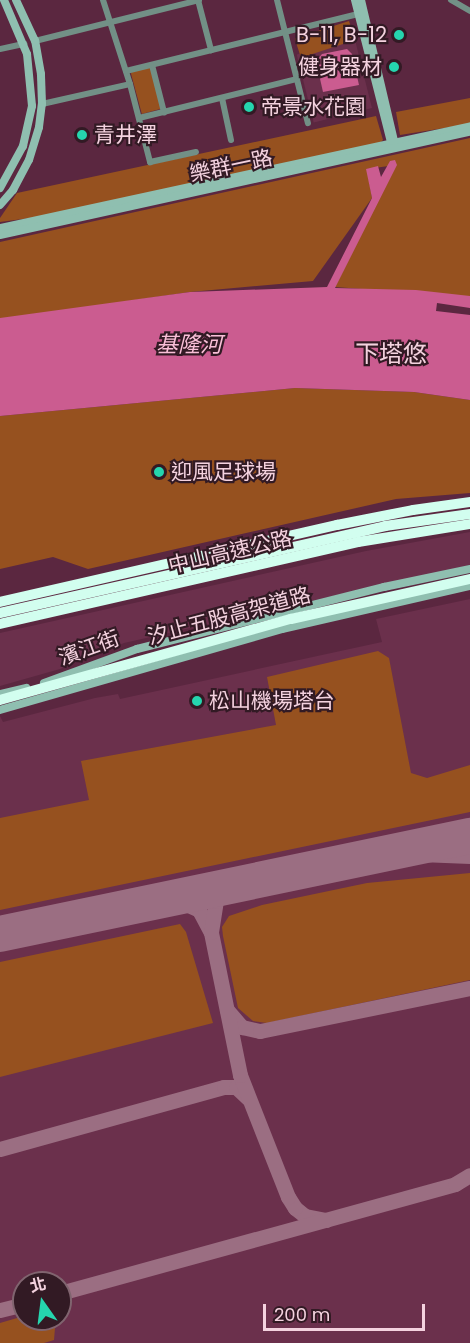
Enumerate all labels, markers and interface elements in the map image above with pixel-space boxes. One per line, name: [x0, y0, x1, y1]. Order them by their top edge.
place label: B-11, B-12: [296, 22, 387, 48]
marker: B-11, B-12: [392, 28, 406, 42]
place label: 健身器材: [298, 54, 382, 80]
marker: 健身器材: [387, 60, 401, 74]
place label: 帝景水花園: [261, 94, 366, 120]
marker: 帝景水花園: [242, 100, 256, 114]
place label: 青井澤: [94, 122, 157, 148]
marker: 青井澤: [75, 128, 89, 142]
street label: 樂群一路: [187, 145, 275, 187]
water label: 基隆河: [156, 332, 222, 358]
district label: 下塔悠: [355, 340, 427, 368]
place label: 迎風足球場: [171, 459, 276, 485]
marker: 迎風足球場: [152, 465, 166, 479]
street label: 中山高速公路: [166, 526, 294, 578]
street label: 汐止五股高架道路: [145, 582, 313, 650]
street label: 濱江街: [55, 625, 123, 671]
place label: 松山機場塔台: [209, 688, 335, 714]
marker: 松山機場塔台: [190, 694, 204, 708]
north arrow: [12, 1271, 72, 1331]
text: 北: [27, 1272, 49, 1298]
scale bar: [266, 1292, 428, 1330]
text: 200 m: [274, 1302, 330, 1327]

